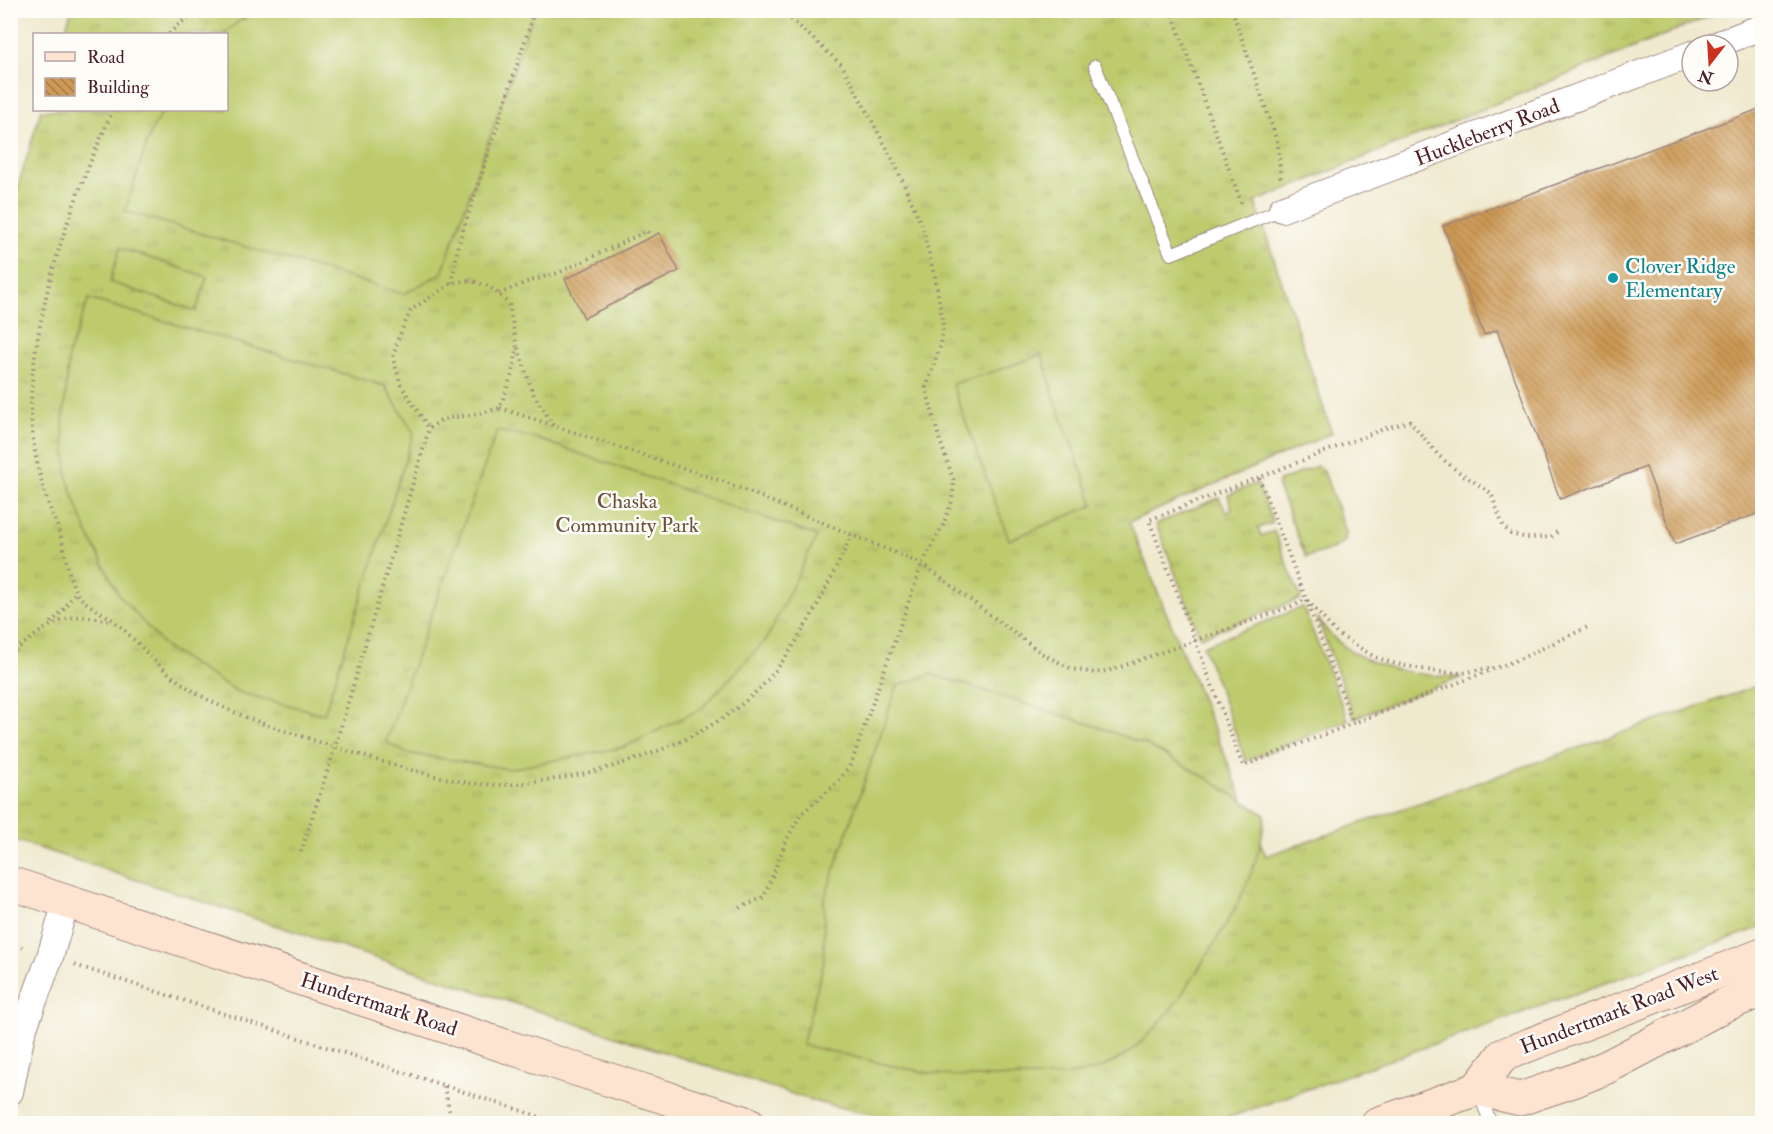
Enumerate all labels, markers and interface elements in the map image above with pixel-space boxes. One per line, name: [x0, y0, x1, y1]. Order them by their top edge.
legend: [33, 33, 228, 111]
north arrow: [1680, 33, 1740, 93]
text: Road: [87, 46, 125, 69]
text: N: [1695, 65, 1717, 88]
text: Building: [87, 76, 150, 99]
street label: Huckleberry Road: [1411, 92, 1564, 172]
place label: Clover Ridge Elementary: [1625, 253, 1736, 304]
marker: Clover Ridge Elementary: [1606, 271, 1620, 285]
park label: Chaska Community Park: [555, 488, 699, 539]
street label: Hundertmark Road West: [1516, 960, 1722, 1061]
street label: Hundertmark Road: [297, 966, 461, 1043]

